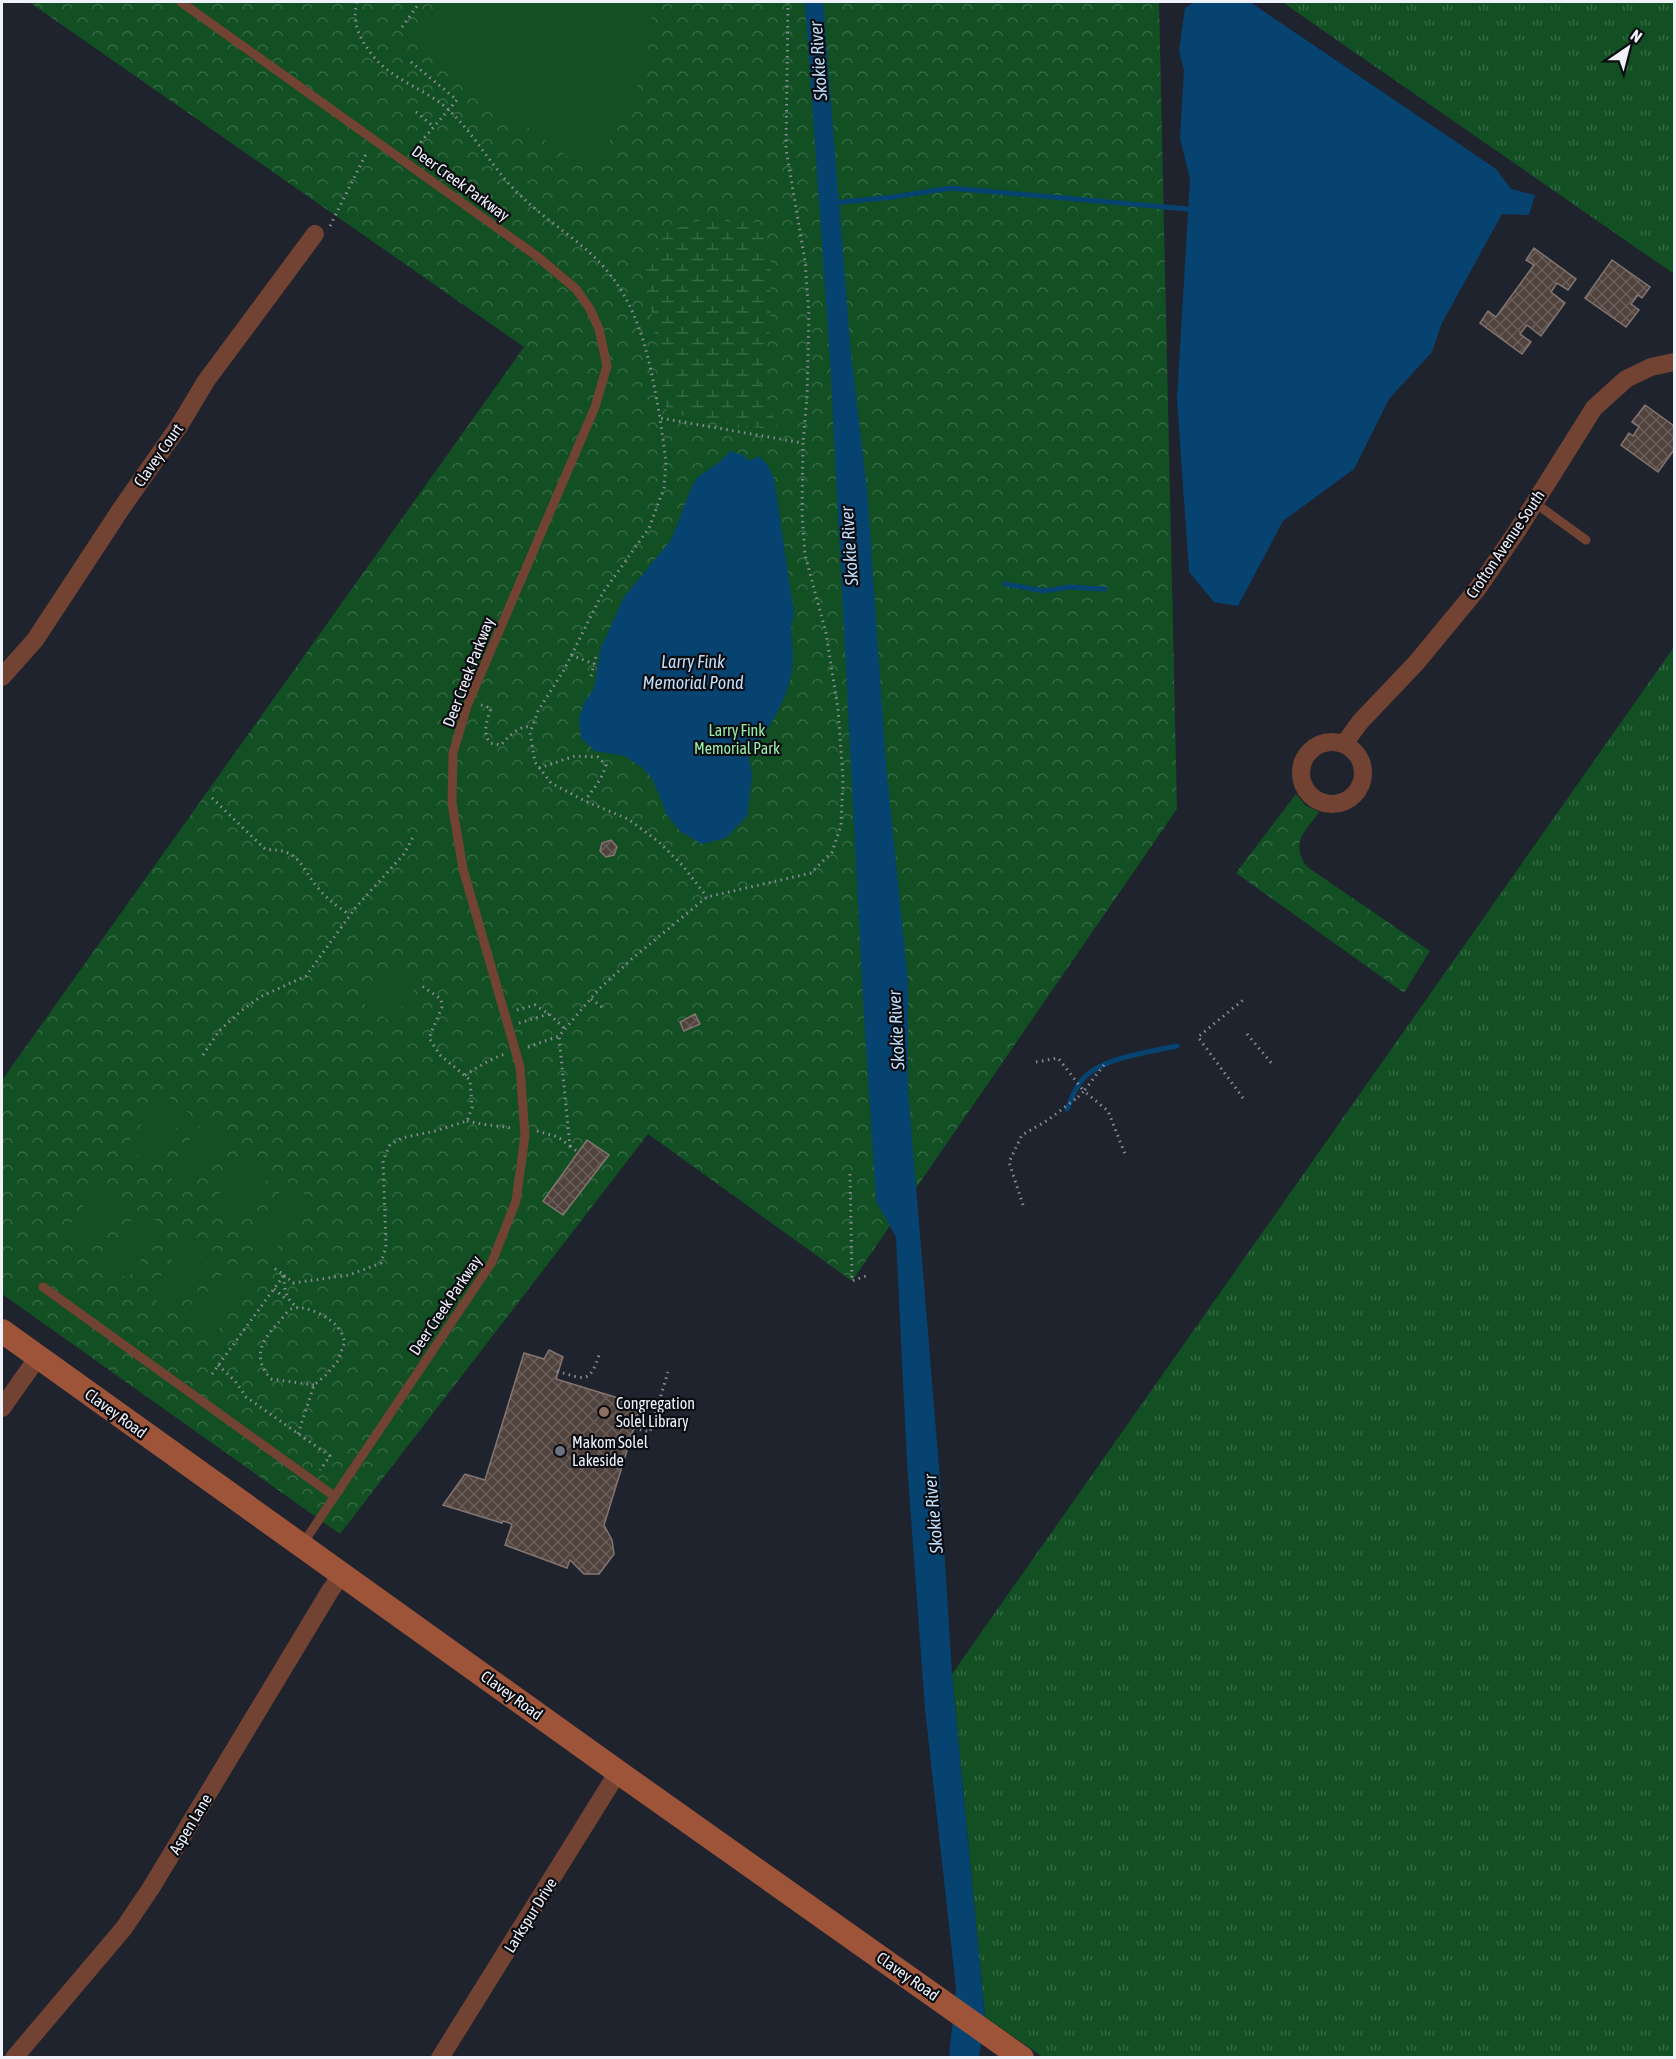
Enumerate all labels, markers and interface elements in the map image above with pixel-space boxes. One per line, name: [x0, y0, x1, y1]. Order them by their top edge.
north arrow: [1598, 18, 1658, 78]
water label: Skokie River: [805, 20, 831, 102]
text: N: [1628, 26, 1646, 46]
street label: Deer Creek Parkway: [408, 142, 514, 225]
street label: Clavey Court: [130, 420, 187, 491]
street label: Crofton Avenue South: [1462, 486, 1548, 602]
water label: Skokie River: [836, 505, 862, 587]
street label: Deer Creek Parkway: [439, 614, 498, 730]
water label: Larry Fink Memorial Pond: [642, 651, 744, 693]
park label: Larry Fink Memorial Park: [694, 721, 780, 757]
water label: Skokie River: [883, 989, 909, 1071]
street label: Deer Creek Parkway: [405, 1252, 486, 1359]
street label: Clavey Road: [81, 1385, 150, 1442]
place label: Congregation Solel Library: [616, 1394, 695, 1431]
marker: Congregation Solel Library: [597, 1405, 611, 1419]
place label: Makom Solel Lakeside: [572, 1433, 649, 1469]
marker: Makom Solel Lakeside: [553, 1444, 567, 1458]
water label: Skokie River: [919, 1473, 947, 1556]
street label: Clavey Road: [477, 1667, 546, 1724]
street label: Aspen Lane: [165, 1791, 216, 1858]
street label: Larkspur Drive: [500, 1874, 561, 1956]
street label: Clavey Road: [873, 1948, 943, 2005]

